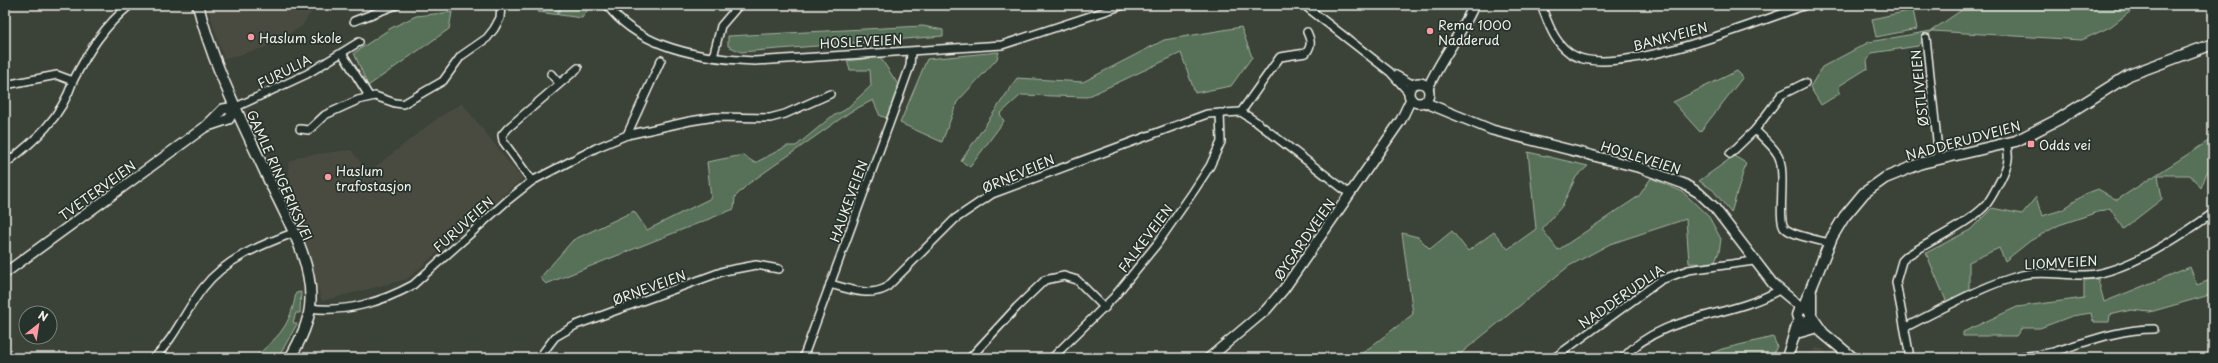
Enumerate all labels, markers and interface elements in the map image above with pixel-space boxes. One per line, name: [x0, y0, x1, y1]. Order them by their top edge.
place label: Rema 1000 Nadderud: [1438, 15, 1511, 49]
street label: BANKVEIEN: [1630, 17, 1710, 55]
marker: Rema 1000 Nadderud: [1425, 26, 1435, 36]
place label: Haslum skole: [259, 28, 342, 47]
street label: HOSLEVEIEN: [819, 29, 903, 53]
marker: Haslum skole: [246, 32, 256, 42]
street label: FURULIA: [254, 49, 314, 93]
street label: ØSTLIVEIEN: [1906, 49, 1932, 127]
street label: GAMLE RINGERIKSVEI: [243, 107, 317, 243]
street label: NADDERUDVEIEN: [1903, 116, 2023, 164]
place label: Odds vei: [2039, 135, 2091, 154]
street label: HOSLEVEIEN: [1599, 136, 1683, 178]
marker: Odds vei: [2026, 139, 2036, 149]
street label: ØRNEVEIEN: [979, 149, 1057, 197]
street label: TVETERVEIEN: [55, 156, 139, 224]
street label: HAUKEVEIEN: [824, 157, 872, 245]
place label: Haslum trafostasjon: [336, 161, 412, 195]
marker: Haslum trafostasjon: [323, 172, 333, 182]
street label: FURUVEIEN: [429, 192, 497, 256]
street label: ØYGARDVEIEN: [1269, 195, 1339, 284]
street label: FALKEVEIEN: [1113, 200, 1177, 276]
street label: LIOMVEIEN: [2024, 251, 2098, 273]
street label: NADDERUDLIA: [1574, 259, 1668, 333]
street label: ØRNEVEIEN: [609, 265, 688, 309]
north arrow: [18, 305, 58, 345]
text: N: [35, 306, 52, 326]

